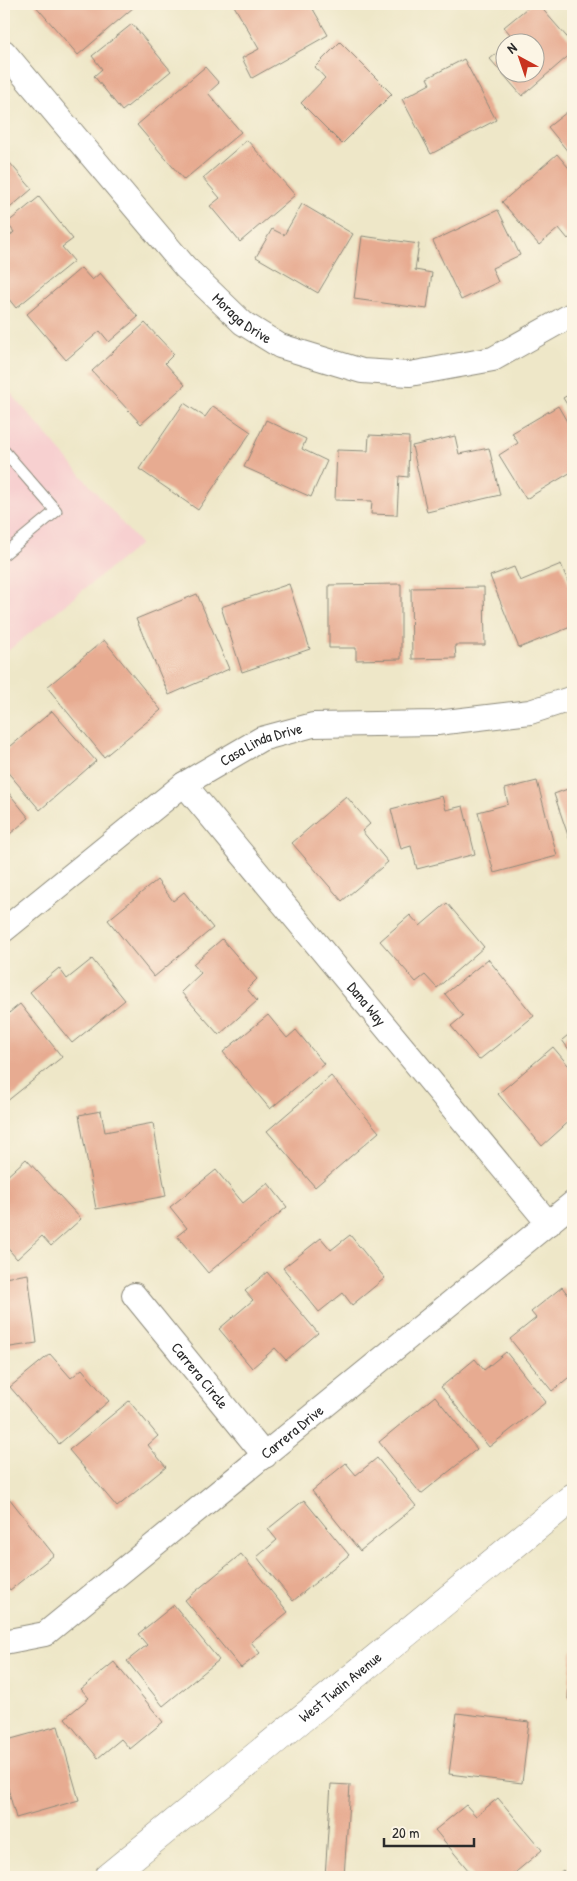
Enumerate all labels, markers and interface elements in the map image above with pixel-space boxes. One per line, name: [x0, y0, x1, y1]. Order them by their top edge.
north arrow: [494, 32, 544, 82]
text: N: [502, 38, 521, 57]
street label: Moraga Drive: [208, 288, 276, 348]
street label: Casa Linda Drive: [216, 717, 304, 771]
street label: Dana Way: [343, 978, 391, 1030]
street label: Carrera Circle: [167, 1338, 233, 1413]
street label: Carrera Drive: [256, 1400, 328, 1464]
street label: West Twain Avenue: [294, 1647, 386, 1727]
scale bar: [384, 1816, 474, 1848]
text: 20 m: [392, 1822, 419, 1843]

